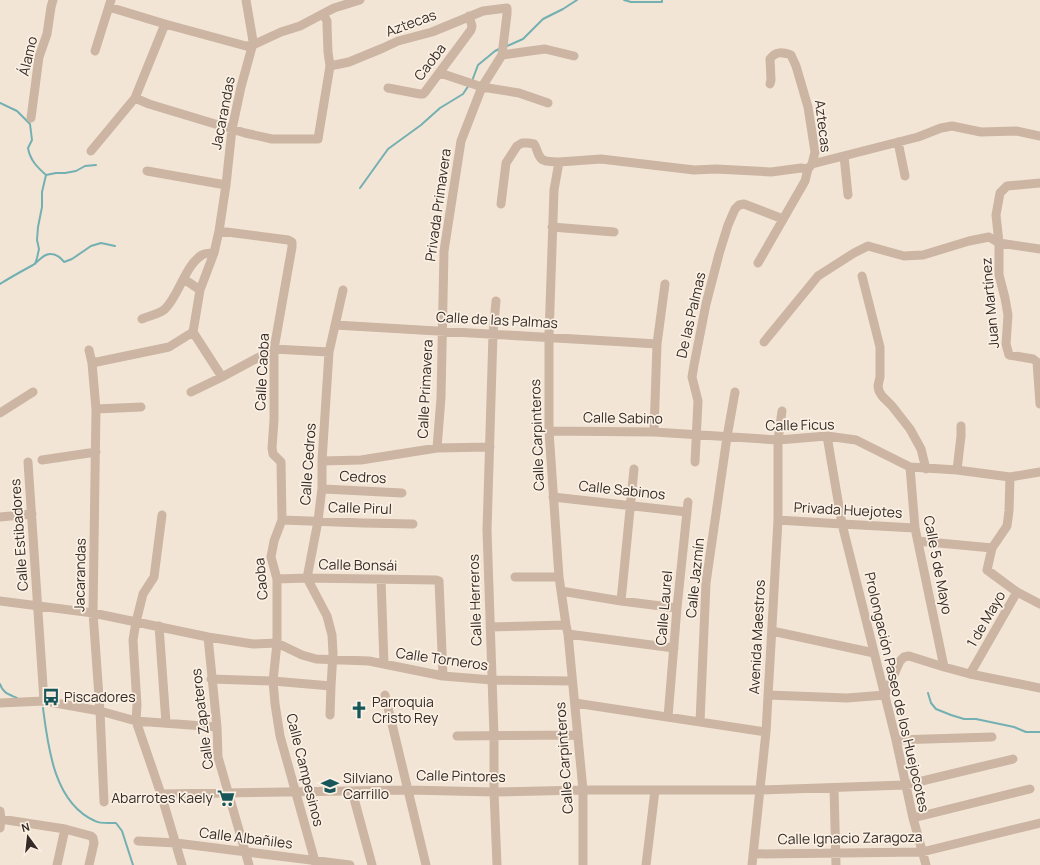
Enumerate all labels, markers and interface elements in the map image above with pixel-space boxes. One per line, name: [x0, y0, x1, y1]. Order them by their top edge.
street label: Aztecas: [383, 5, 439, 40]
street label: Álamo: [14, 34, 41, 78]
street label: Caoba: [409, 39, 450, 84]
street label: Jacarandas: [206, 75, 239, 151]
street label: Aztecas: [811, 99, 836, 153]
street label: Privada Primavera: [420, 147, 455, 263]
street label: Juan Martínez: [976, 257, 1003, 349]
street label: De las Palmas: [671, 270, 710, 360]
street label: Calle de las Palmas: [436, 307, 558, 332]
street label: Calle Caoba: [250, 333, 273, 411]
street label: Calle Primavera: [412, 339, 437, 439]
street label: Calle Carpinteros: [525, 379, 548, 491]
street label: Calle Sabino: [583, 407, 663, 428]
street label: Calle Ficus: [765, 414, 835, 435]
street label: Calle Cedros: [295, 422, 320, 506]
street label: Cedros: [339, 466, 387, 487]
street label: Calle Sabinos: [578, 476, 666, 504]
street label: Calle Estibadores: [5, 478, 32, 592]
street label: Calle Pirul: [328, 497, 392, 518]
street label: Privada Huejotes: [793, 497, 903, 522]
street label: Calle 5 de Mayo: [920, 514, 957, 616]
street label: Calle Jazmín: [681, 537, 708, 619]
street label: Jacarandas: [69, 538, 90, 612]
street label: Calle Bonsái: [318, 554, 398, 575]
street label: Calle Herreros: [463, 554, 486, 646]
street label: Caoba: [249, 557, 272, 601]
street label: Calle Laurel: [651, 570, 676, 646]
street label: Prolongación Paseo de los Huejocotes: [861, 570, 934, 814]
street label: Avenida Maestros: [744, 579, 769, 695]
street label: 1 de Mayo: [962, 587, 1009, 650]
street label: Calle Torneros: [395, 643, 489, 674]
street label: Calle Zapateros: [186, 667, 217, 771]
bus stop icon: Piscadores: [41, 687, 61, 707]
place label: Piscadores: [64, 687, 136, 706]
place label: Parroquia Cristo Rey: [372, 692, 439, 727]
church icon: Parroquia Cristo Rey: [349, 700, 369, 720]
street label: Calle Carpinteros: [550, 702, 577, 815]
street label: Calle Campesinos: [282, 711, 329, 828]
street label: Calle Pintores: [416, 765, 506, 786]
place label: Silviano Carrillo: [343, 768, 393, 803]
school or university icon: Silviano Carrillo: [320, 776, 340, 796]
place label: Abarrotes Kaely: [111, 788, 214, 807]
supermarket icon: Abarrotes Kaely: [216, 788, 236, 808]
north arrow: [8, 817, 48, 857]
text: N: [20, 819, 31, 835]
street label: Calle Albañiles: [198, 822, 294, 853]
street label: Calle Ignacio Zaragoza: [777, 827, 923, 848]

